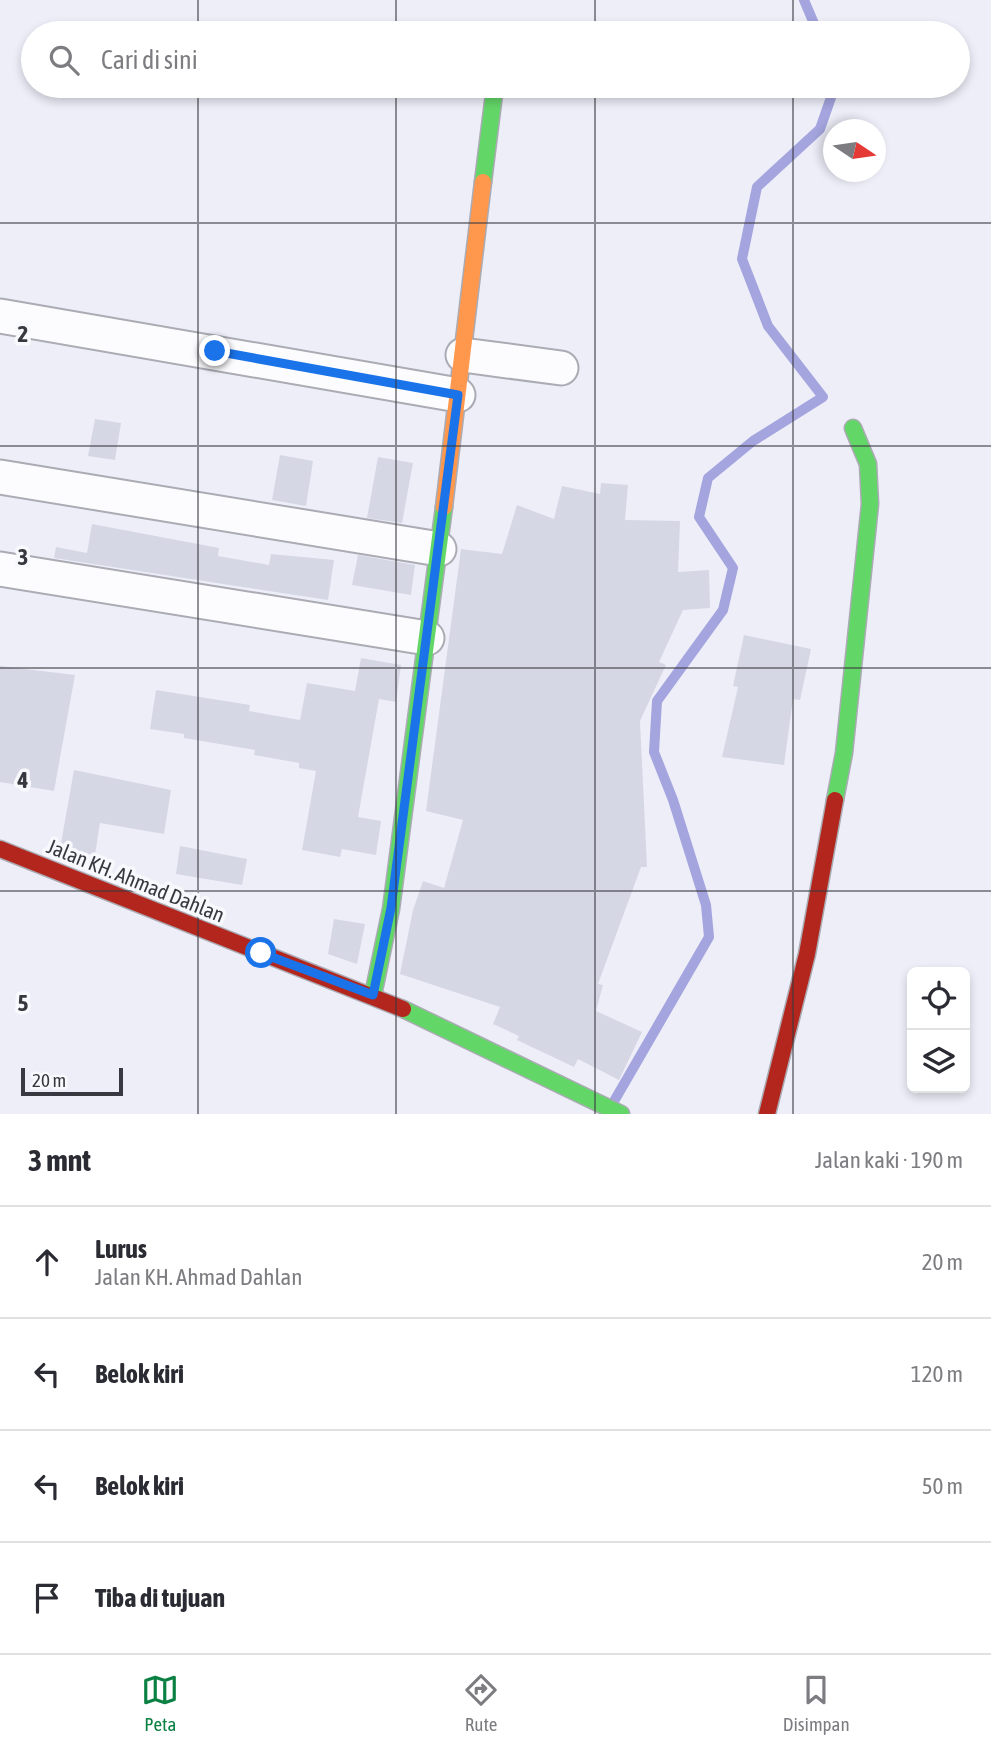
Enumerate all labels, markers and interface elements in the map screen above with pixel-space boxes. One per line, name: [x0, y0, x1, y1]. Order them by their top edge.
search box: [21, 21, 970, 98]
icon: search: [45, 41, 83, 79]
text: Cari di sini: [101, 45, 198, 75]
north arrow: [823, 119, 886, 182]
text: 2: [18, 321, 28, 347]
route end: [199, 335, 230, 366]
text: 3: [18, 544, 28, 570]
text: 4: [17, 767, 29, 793]
street label: Jalan KH. Ahmad Dahlan: [44, 833, 228, 927]
route start: [245, 937, 276, 968]
map controls: [907, 967, 970, 1093]
button: locate: [907, 967, 970, 1030]
text: 5: [18, 990, 29, 1016]
button: layers: [907, 1030, 970, 1093]
scale bar: [21, 1065, 122, 1097]
text: 20 m: [32, 1069, 66, 1091]
text: 3 mnt: [28, 1143, 91, 1177]
text: Jalan kaki · 190 m: [815, 1147, 963, 1173]
text: Lurus: [95, 1234, 147, 1264]
icon: ahead: [28, 1243, 66, 1281]
text: 20 m: [922, 1249, 963, 1275]
text: Jalan KH. Ahmad Dahlan: [95, 1264, 302, 1290]
icon: left: [28, 1355, 66, 1393]
text: Belok kiri: [95, 1359, 184, 1389]
text: 120 m: [911, 1361, 963, 1387]
icon: left: [28, 1467, 66, 1505]
text: Belok kiri: [95, 1471, 184, 1501]
text: 50 m: [922, 1473, 963, 1499]
icon: arrive: [28, 1579, 66, 1617]
text: Tiba di tujuan: [95, 1583, 225, 1613]
tab: Peta: [141, 1671, 179, 1735]
tab: Rute: [462, 1671, 500, 1735]
tab: Disimpan: [783, 1671, 850, 1735]

